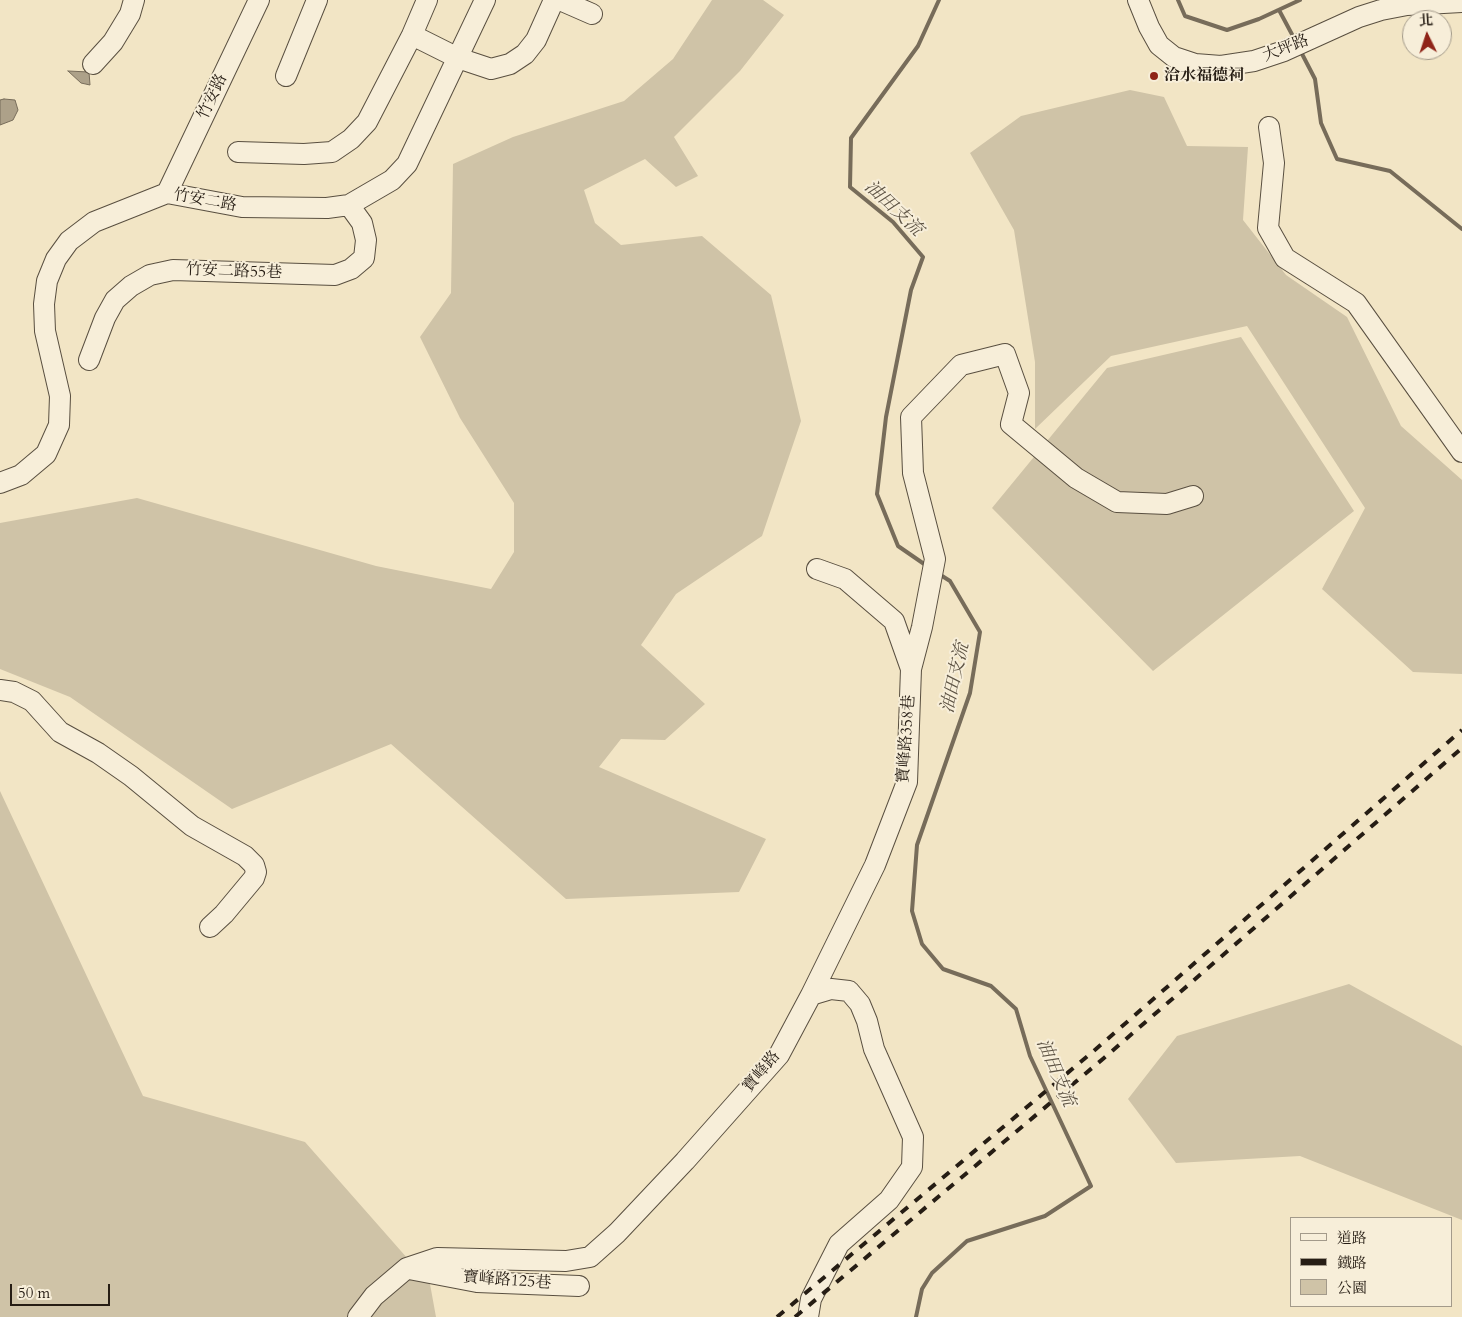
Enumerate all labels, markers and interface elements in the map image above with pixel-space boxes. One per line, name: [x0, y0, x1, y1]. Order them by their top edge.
north arrow: [1402, 10, 1452, 60]
text: 北: [1418, 11, 1434, 31]
street label: 大坪路: [1260, 31, 1312, 67]
place label: 洽水福德祠: [1164, 66, 1244, 86]
marker: 洽水福德祠: [1148, 70, 1160, 82]
street label: 竹安路: [194, 71, 232, 123]
water label: 油田支流: [859, 177, 927, 241]
street label: 竹安二路: [172, 186, 238, 216]
street label: 竹安二路55巷: [185, 261, 283, 283]
water label: 油田支流: [937, 640, 975, 716]
street label: 寶峰路358巷: [894, 694, 920, 784]
water label: 油田支流: [1031, 1036, 1079, 1110]
street label: 寶峰路: [739, 1047, 785, 1097]
legend: [1290, 1217, 1452, 1307]
text: 道路: [1337, 1228, 1367, 1248]
text: 鐵路: [1337, 1253, 1367, 1273]
street label: 寶峰路125巷: [462, 1268, 552, 1294]
scale bar: [12, 1274, 112, 1306]
text: 公園: [1337, 1278, 1367, 1298]
text: 50 m: [18, 1283, 50, 1303]

